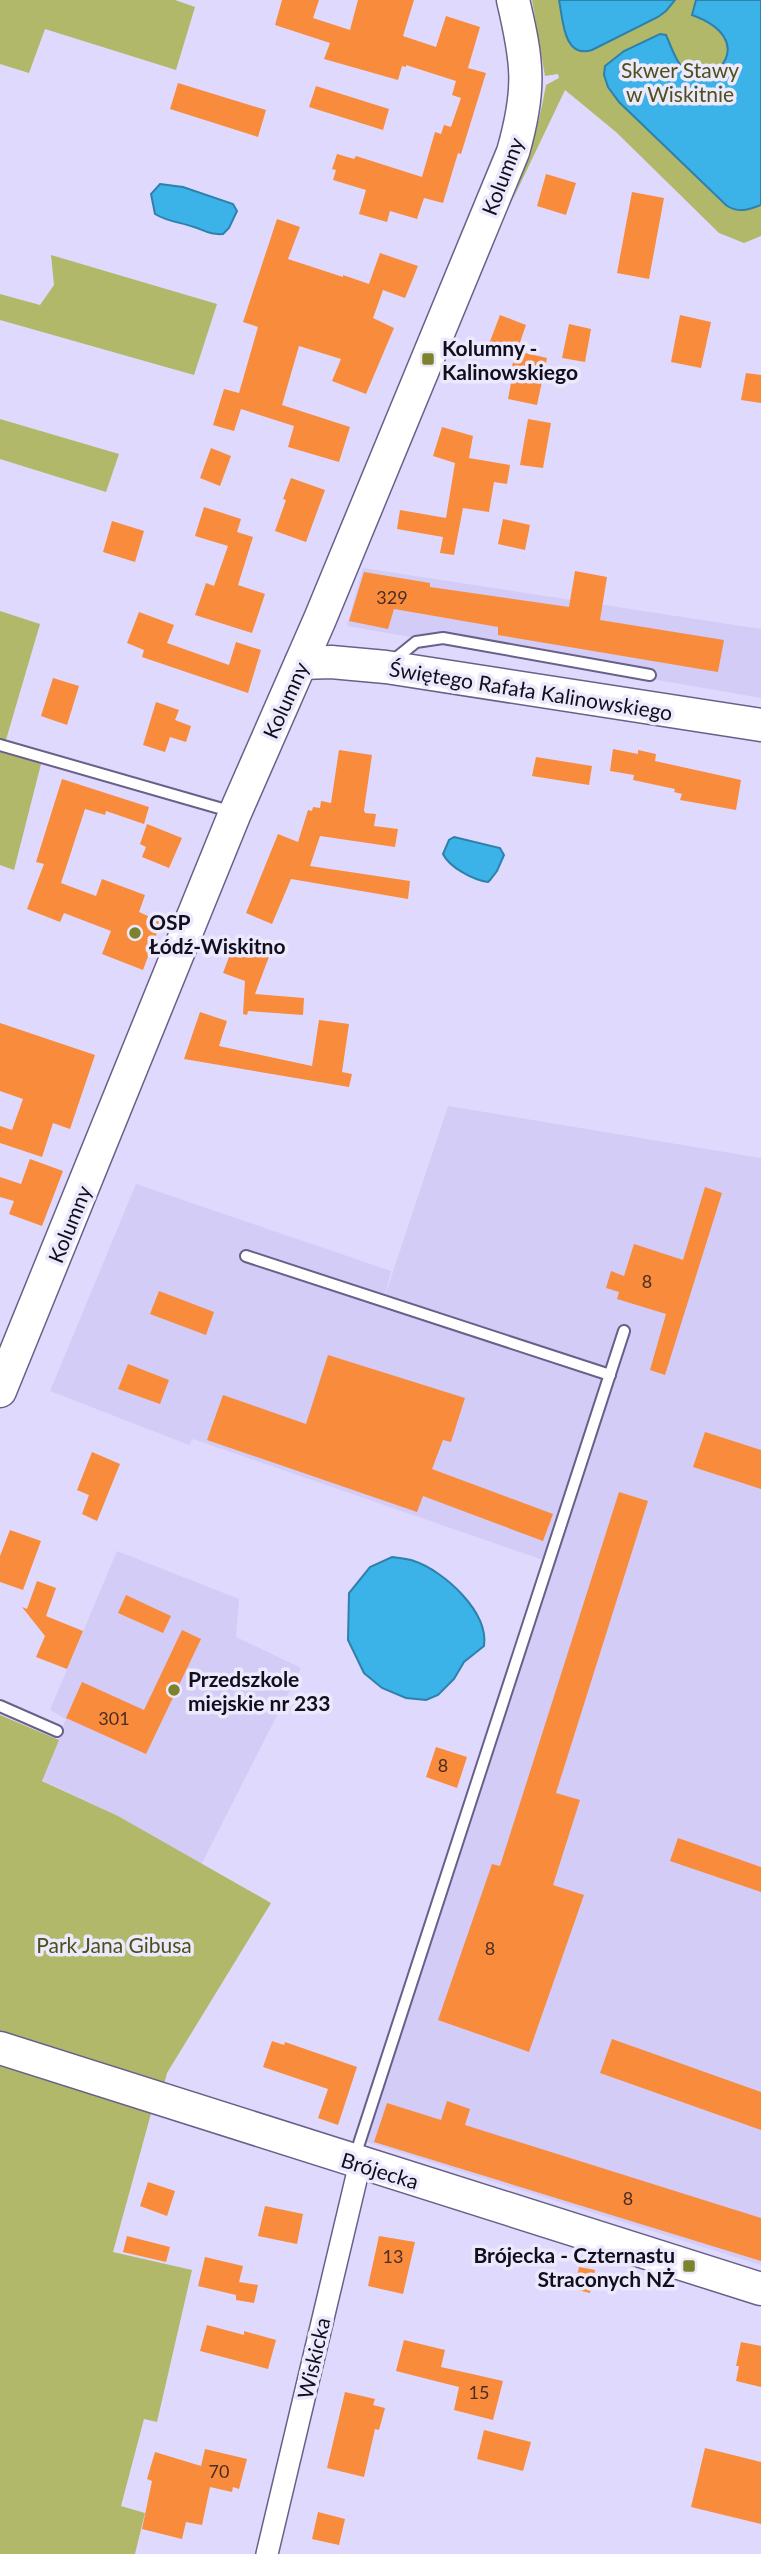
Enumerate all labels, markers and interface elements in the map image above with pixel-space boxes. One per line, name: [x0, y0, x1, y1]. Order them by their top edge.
park label: Skwer Stawy w Wiskitnie: [621, 57, 739, 106]
street label: Kolumny: [476, 133, 528, 218]
place label: Kolumny - Kalinowskiego: [442, 335, 578, 384]
marker: Kolumny - Kalinowskiego: [420, 351, 436, 367]
house number: 329: [376, 586, 408, 608]
street label: Świętego Rafała Kalinowskiego: [388, 655, 674, 725]
street label: Kolumny: [257, 658, 313, 742]
place label: OSP Łódź-Wiskitno: [149, 909, 286, 958]
marker: OSP Łódź-Wiskitno: [127, 925, 143, 941]
street label: Kolumny: [42, 1181, 96, 1266]
house number: 8: [642, 1270, 652, 1292]
place label: Przedszkole miejskie nr 233: [188, 1666, 330, 1715]
marker: Przedszkole miejskie nr 233: [166, 1682, 182, 1698]
house number: 301: [98, 1707, 130, 1729]
house number: 8: [438, 1754, 448, 1776]
park label: Park Jana Gibusa: [36, 1932, 192, 1957]
house number: 8: [485, 1937, 495, 1959]
street label: Brójecka: [338, 2146, 422, 2194]
house number: 8: [623, 2187, 633, 2209]
place label: Brójecka - Czternastu Straconych NŻ: [473, 2242, 675, 2291]
house number: 13: [383, 2245, 403, 2267]
marker: Brójecka - Czternastu Straconych NŻ: [681, 2258, 697, 2274]
street label: Wiskicka: [292, 2315, 334, 2401]
house number: 15: [469, 2381, 489, 2403]
house number: 70: [209, 2460, 229, 2482]

